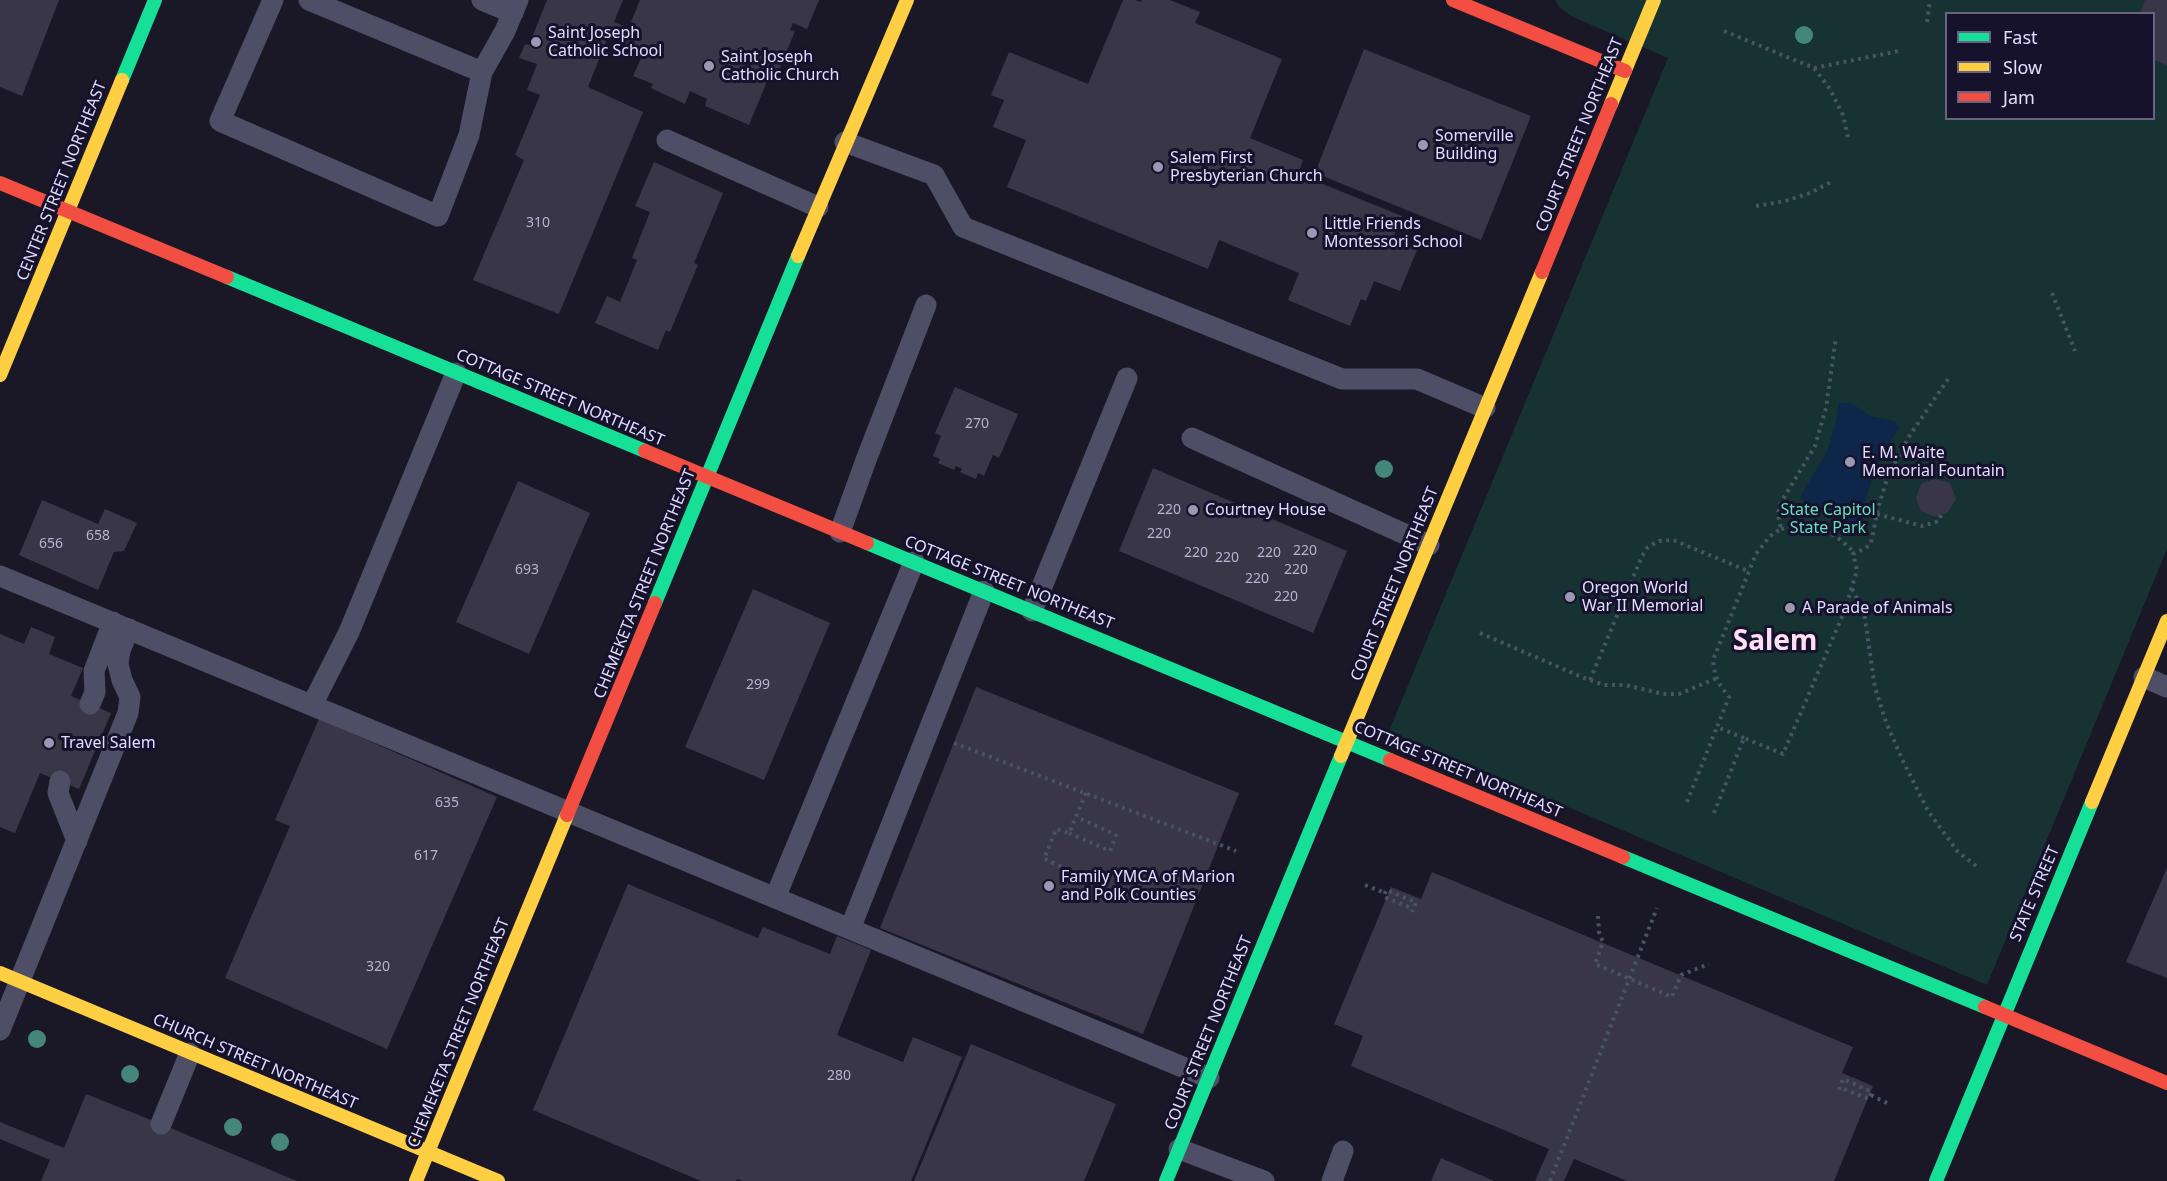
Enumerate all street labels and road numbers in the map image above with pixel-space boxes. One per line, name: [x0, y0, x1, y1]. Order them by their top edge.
street label: COURT STREET NORTHEAST: [1532, 35, 1628, 235]
street label: CENTER STREET NORTHEAST: [13, 78, 111, 284]
street label: COTTAGE STREET NORTHEAST: [453, 345, 667, 451]
street label: CHEMEKETA STREET NORTHEAST: [590, 466, 700, 702]
street label: COURT STREET NORTHEAST: [1347, 484, 1443, 684]
street label: COTTAGE STREET NORTHEAST: [902, 532, 1116, 634]
street label: COTTAGE STREET NORTHEAST: [1351, 717, 1565, 823]
street label: STATE STREET: [2006, 843, 2064, 945]
street label: CHEMEKETA STREET NORTHEAST: [404, 915, 514, 1151]
street label: COURT STREET NORTHEAST: [1161, 933, 1257, 1133]
street label: CHURCH STREET NORTHEAST: [150, 1010, 360, 1114]

